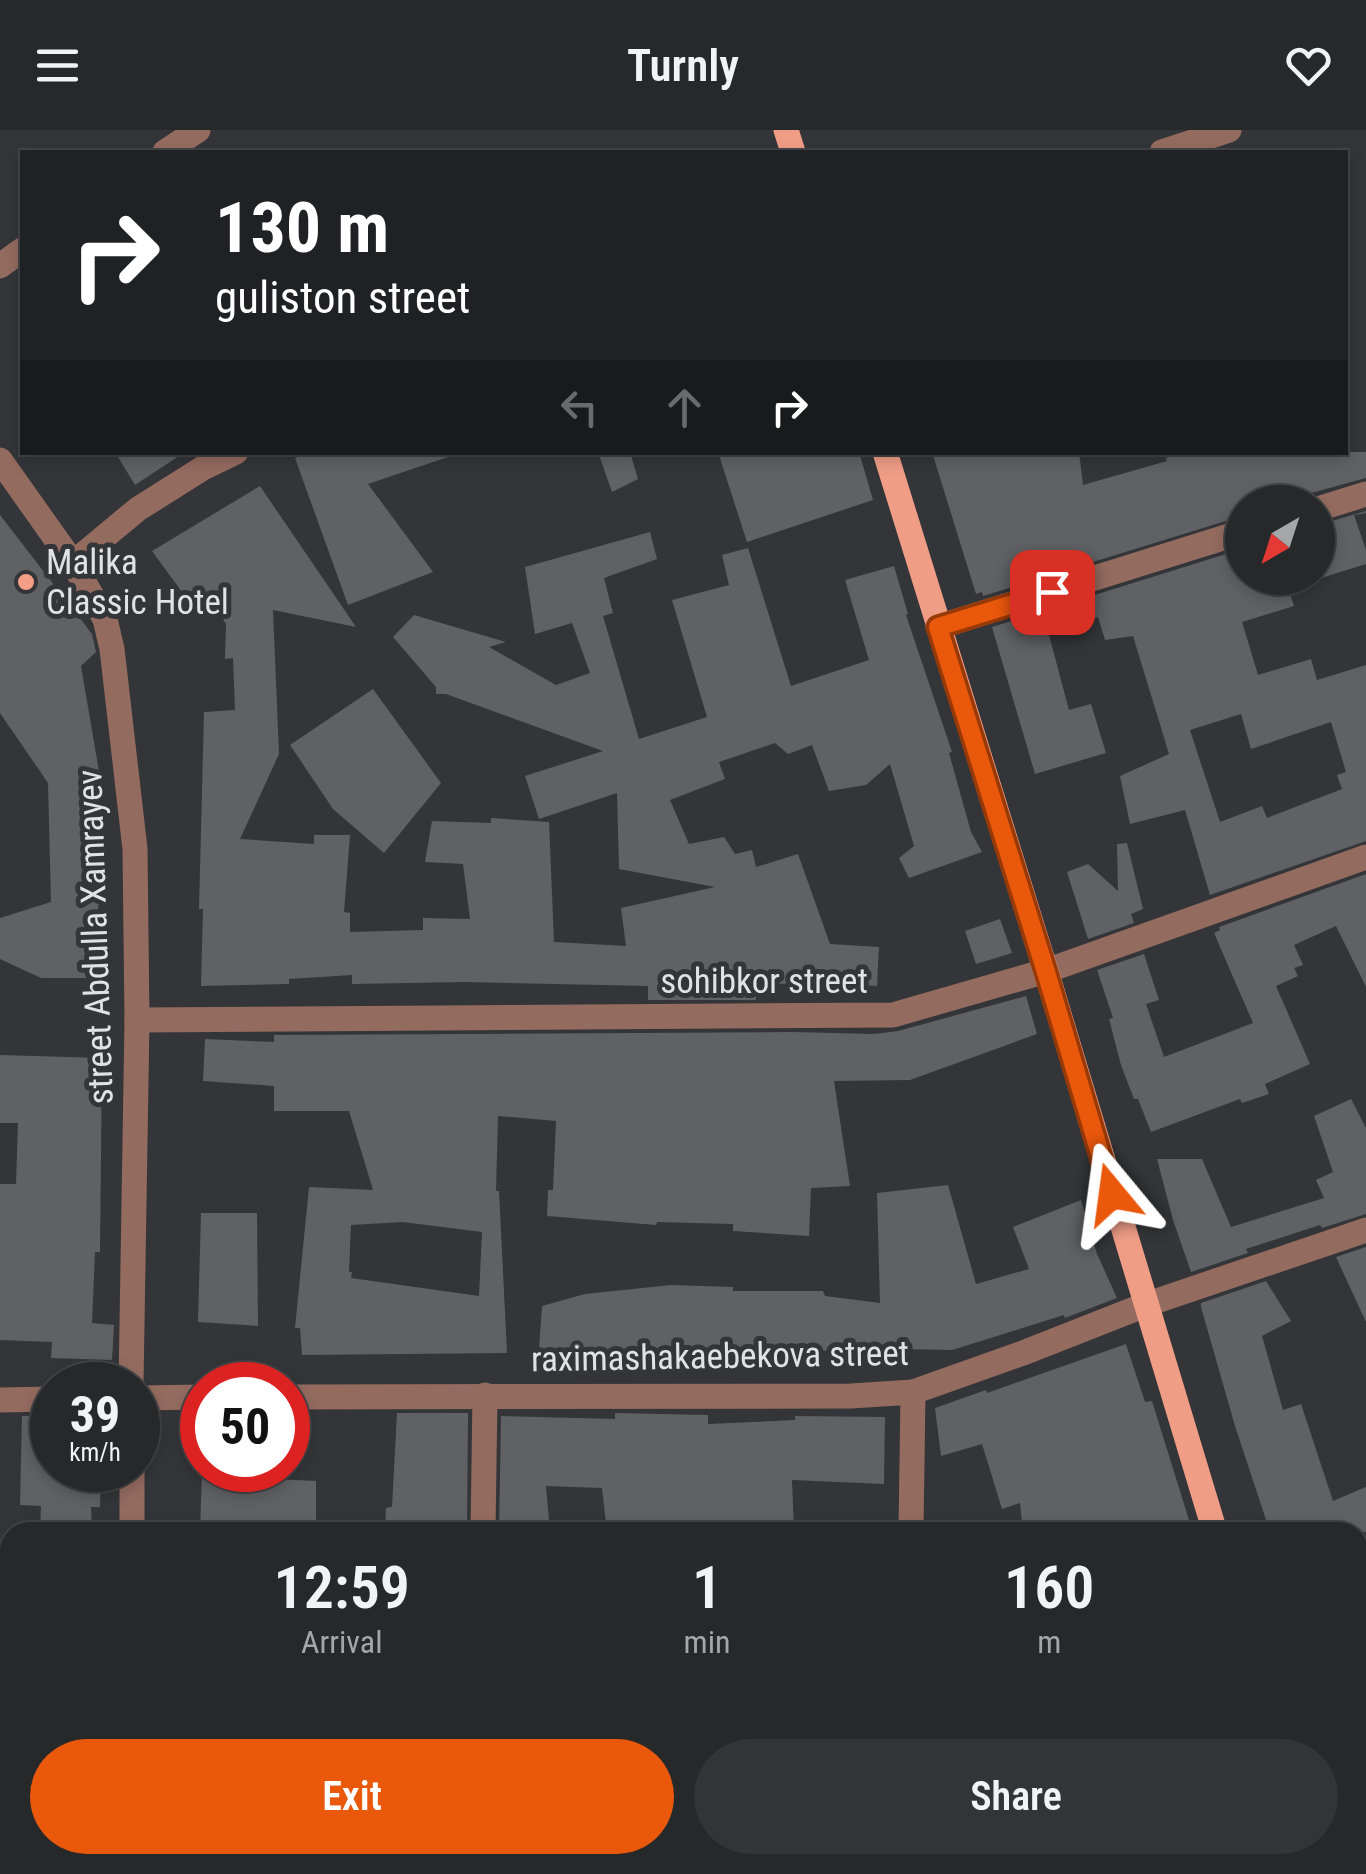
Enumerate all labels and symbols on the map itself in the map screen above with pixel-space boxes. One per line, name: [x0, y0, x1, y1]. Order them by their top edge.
north arrow: [1225, 485, 1335, 595]
place label: Malika Classic Hotel: [46, 542, 229, 623]
pin: [1010, 550, 1095, 635]
marker: Malika Classic Hotel: [15, 571, 37, 593]
street label: street Abdulla Xamrayev: [69, 769, 122, 1105]
street label: sohibkor street: [660, 961, 868, 1002]
position arrow: [1060, 1142, 1164, 1246]
street label: raximashakaebekova street: [531, 1333, 909, 1380]
speed limit sign: 50: [180, 1362, 310, 1492]

